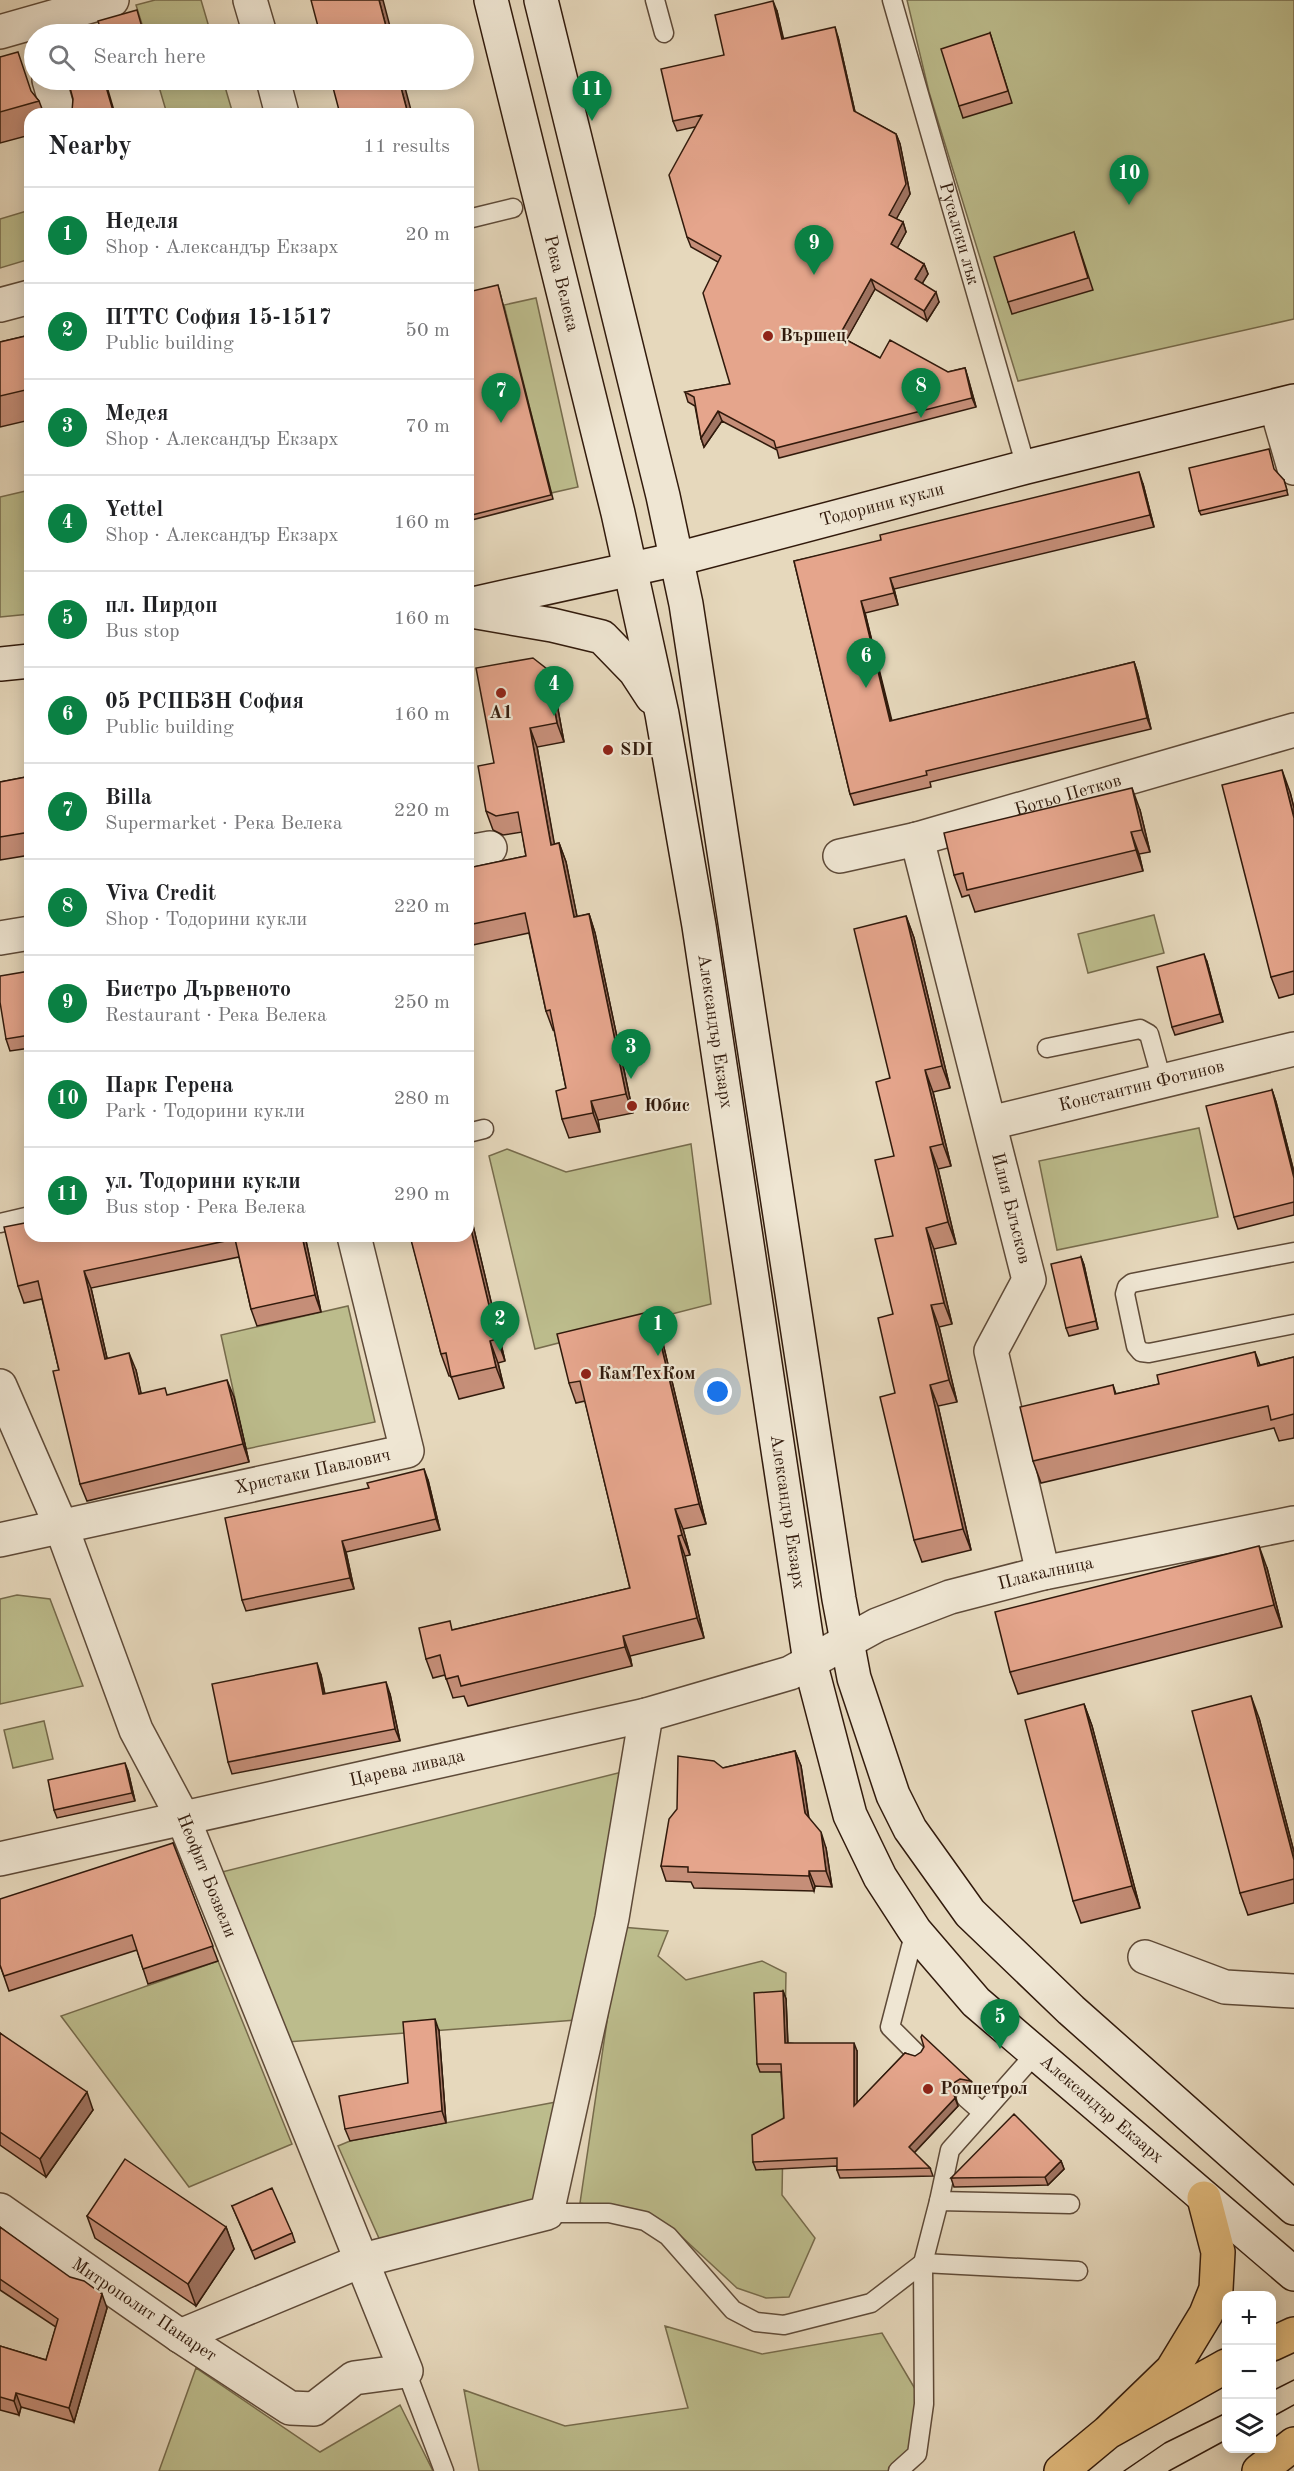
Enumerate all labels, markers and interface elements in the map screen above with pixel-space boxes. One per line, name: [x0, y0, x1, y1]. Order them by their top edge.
search box: [24, 24, 474, 90]
icon: search: [45, 41, 78, 74]
text: Search here: [93, 46, 206, 68]
pin: 11: [572, 72, 612, 121]
text: Nearby: [48, 134, 132, 160]
text: 11 results: [363, 137, 450, 157]
pin: 10: [1110, 156, 1148, 205]
street label: Русалски лък: [936, 180, 982, 287]
text: Неделя: [105, 211, 179, 233]
text: 1: [62, 225, 73, 245]
text: 20 m: [405, 225, 450, 245]
pin: 9: [794, 226, 834, 275]
street label: Река Велека: [541, 233, 582, 334]
text: Shop · Александър Екзарх: [105, 238, 339, 258]
text: ПТТС София 15-1517: [105, 307, 332, 329]
text: 2: [62, 321, 73, 341]
text: 50 m: [405, 321, 450, 341]
place label: Вършец: [780, 327, 847, 345]
marker: Вършец: [761, 329, 775, 343]
text: Public building: [105, 334, 234, 354]
pin: 8: [902, 368, 940, 418]
pin: 7: [482, 374, 520, 423]
text: Медея: [105, 403, 169, 425]
text: 3: [62, 417, 73, 437]
text: 70 m: [405, 417, 450, 437]
text: Shop · Александър Екзарх: [105, 430, 339, 450]
street label: Тодорини кукли: [818, 480, 946, 530]
text: Yettel: [105, 499, 163, 521]
text: 4: [62, 513, 73, 533]
text: 160 m: [394, 513, 450, 533]
text: Shop · Александър Екзарх: [105, 526, 339, 546]
text: пл. Пирдоп: [105, 595, 218, 617]
text: 5: [62, 609, 73, 629]
text: 160 m: [394, 609, 450, 629]
text: Bus stop: [105, 622, 180, 642]
pin: 6: [846, 638, 886, 688]
pin: 4: [534, 666, 574, 716]
marker: A1: [494, 686, 508, 700]
text: 05 РСПБЗН София: [105, 691, 304, 713]
place label: A1: [489, 704, 513, 722]
text: 6: [62, 705, 73, 725]
text: 160 m: [394, 705, 450, 725]
text: Public building: [105, 718, 234, 738]
place label: SDI: [620, 741, 653, 759]
marker: SDI: [601, 743, 615, 757]
street label: Ботьо Петков: [1013, 771, 1123, 819]
text: Billa: [105, 787, 152, 809]
text: 7: [62, 801, 73, 821]
text: 220 m: [394, 801, 450, 821]
text: Supermarket · Река Велека: [105, 814, 343, 834]
text: Viva Credit: [105, 883, 216, 905]
text: 8: [62, 897, 73, 917]
text: 220 m: [394, 897, 450, 917]
text: Shop · Тодорини кукли: [105, 910, 307, 930]
street label: Александър Екзарх: [694, 953, 735, 1110]
text: Бистро Дървеното: [105, 979, 291, 1001]
text: 9: [62, 993, 73, 1013]
text: 250 m: [394, 993, 450, 1013]
text: Restaurant · Река Велека: [105, 1006, 327, 1026]
pin: 3: [612, 1030, 650, 1079]
street label: Константин Фотинов: [1057, 1057, 1226, 1115]
text: Парк Герена: [105, 1075, 233, 1097]
text: 10: [56, 1089, 79, 1109]
text: 280 m: [394, 1089, 450, 1109]
place label: Юбис: [644, 1097, 690, 1115]
marker: Юбис: [625, 1099, 639, 1113]
text: Park · Тодорини кукли: [105, 1102, 305, 1122]
street label: Илия Блъсков: [988, 1151, 1034, 1266]
text: ул. Тодорини кукли: [105, 1171, 301, 1193]
text: 11: [56, 1185, 79, 1205]
text: 290 m: [394, 1185, 450, 1205]
text: Bus stop · Река Велека: [105, 1198, 306, 1218]
pin: 2: [480, 1302, 520, 1351]
pin: 1: [638, 1306, 678, 1356]
place label: КамТехКом: [598, 1365, 696, 1383]
marker: КамТехКом: [579, 1367, 593, 1381]
your location: [703, 1377, 732, 1406]
street label: Александър Екзарх: [767, 1433, 808, 1590]
street label: Христаки Павлович: [233, 1446, 392, 1497]
street label: Плакалница: [996, 1554, 1095, 1593]
street label: Царева ливада: [348, 1747, 466, 1790]
street label: Неофит Бозвели: [173, 1811, 239, 1940]
pin: 5: [980, 2000, 1020, 2049]
street label: Александър Екзарх: [1036, 2052, 1167, 2167]
place label: Ромпетрол: [940, 2080, 1028, 2098]
marker: Ромпетрол: [921, 2082, 935, 2096]
street label: Митрополит Панарет: [68, 2255, 220, 2365]
map controls: [1222, 2291, 1276, 2453]
button: +: [1222, 2291, 1276, 2345]
button: −: [1222, 2345, 1276, 2399]
button: layers: [1222, 2399, 1276, 2453]

